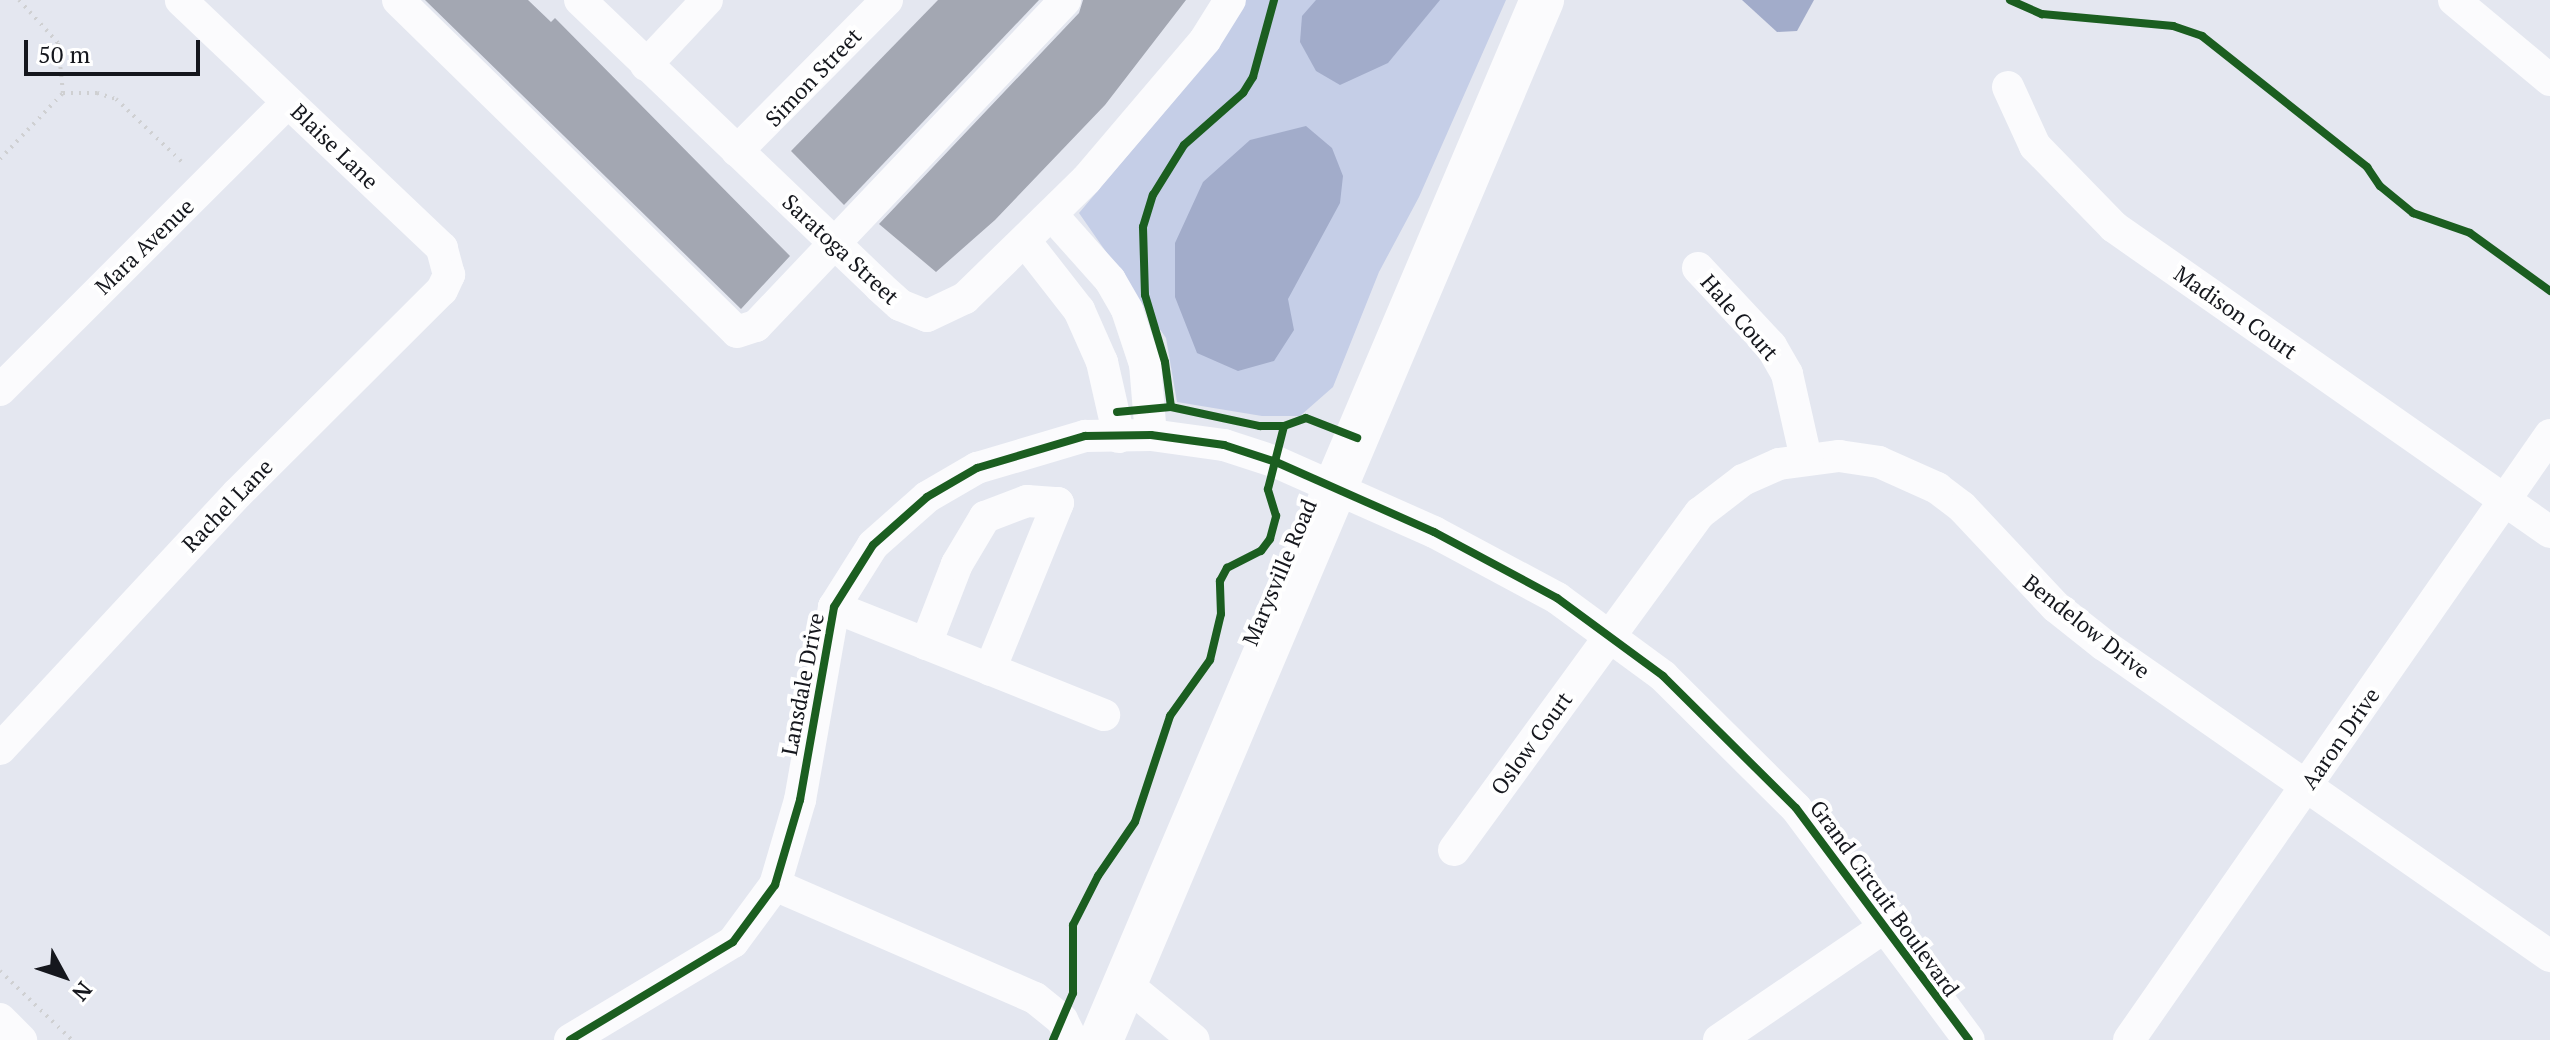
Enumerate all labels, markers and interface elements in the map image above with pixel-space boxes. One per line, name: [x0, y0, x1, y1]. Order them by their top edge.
street label: Simon Street: [760, 22, 866, 132]
scale bar: [28, 24, 204, 74]
text: 50 m: [38, 38, 90, 70]
street label: Blaise Lane: [286, 98, 384, 194]
street label: Saratoga Street: [777, 188, 905, 310]
street label: Mara Avenue: [89, 192, 199, 300]
street label: Madison Court: [2169, 260, 2303, 364]
street label: Hale Court: [1696, 269, 1784, 365]
street label: Rachel Lane: [176, 453, 278, 557]
street label: Marysville Road: [1236, 495, 1322, 649]
street label: Bendelow Drive: [2018, 568, 2156, 684]
street label: Lansdale Drive: [775, 611, 829, 757]
street label: Aaron Drive: [2295, 682, 2385, 794]
street label: Oslow Court: [1485, 686, 1577, 800]
street label: Grand Circuit Boulevard: [1805, 795, 1965, 1001]
north arrow: [24, 936, 104, 1016]
text: N: [66, 976, 99, 1007]

